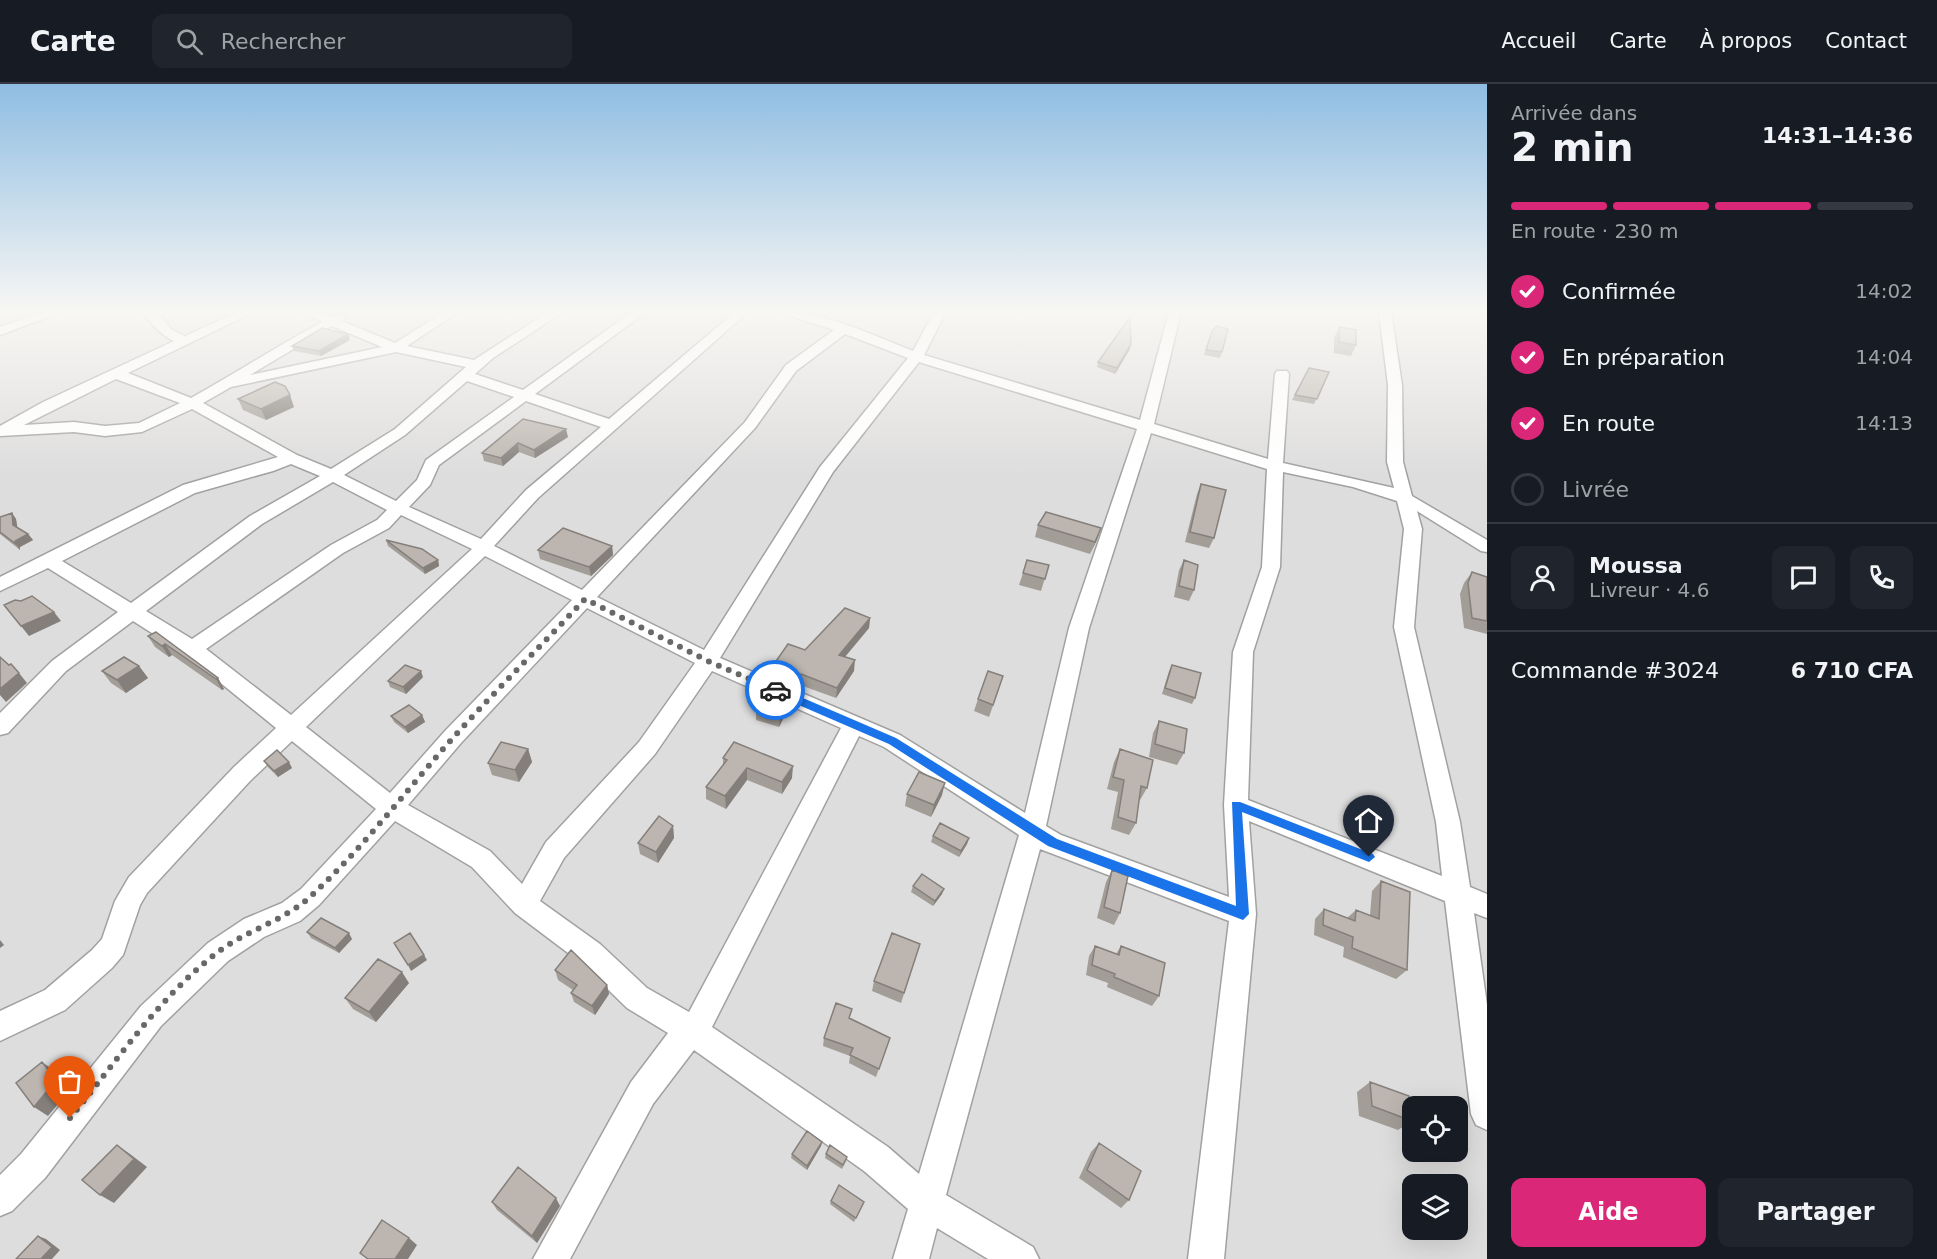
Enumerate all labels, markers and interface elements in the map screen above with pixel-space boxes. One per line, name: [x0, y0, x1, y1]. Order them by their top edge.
search box: [152, 14, 572, 68]
text: Carte: [30, 25, 116, 58]
icon: search: [173, 25, 206, 58]
text: Rechercher: [221, 29, 345, 54]
text: Accueil: [1501, 29, 1576, 53]
text: Carte: [1609, 29, 1667, 53]
text: À propos: [1700, 29, 1792, 53]
text: Contact: [1825, 29, 1907, 53]
text: Arrivée dans: [1511, 101, 1637, 125]
text: 14:31–14:36: [1762, 123, 1913, 148]
text: 2 min: [1511, 125, 1633, 170]
text: En route · 230 m: [1511, 219, 1679, 243]
icon: check: [1511, 275, 1544, 308]
text: Confirmée: [1562, 279, 1676, 304]
text: 14:02: [1855, 279, 1913, 303]
icon: check: [1511, 341, 1544, 374]
text: En préparation: [1562, 345, 1725, 370]
text: 14:04: [1855, 345, 1913, 369]
icon: check: [1511, 407, 1544, 440]
text: En route: [1562, 411, 1655, 436]
text: 14:13: [1855, 411, 1913, 435]
text: Livrée: [1562, 477, 1629, 502]
button: person: [1511, 546, 1574, 609]
button: chat: [1772, 546, 1835, 609]
button: phone: [1850, 546, 1913, 609]
text: Moussa: [1589, 553, 1683, 578]
text: Livreur · 4.6: [1589, 578, 1709, 602]
text: Commande #3024: [1511, 658, 1719, 683]
text: 6 710 CFA: [1791, 658, 1913, 683]
courier: [745, 660, 805, 720]
icon: car: [759, 674, 792, 707]
pin: [1343, 795, 1394, 857]
icon: home: [1352, 804, 1385, 837]
pin: [44, 1056, 95, 1118]
icon: bag: [53, 1065, 86, 1098]
map controls: [1402, 1096, 1468, 1240]
button: locate: [1402, 1096, 1468, 1162]
button: layers: [1402, 1174, 1468, 1240]
button: Aide: [1511, 1178, 1706, 1247]
button: Partager: [1718, 1178, 1913, 1247]

